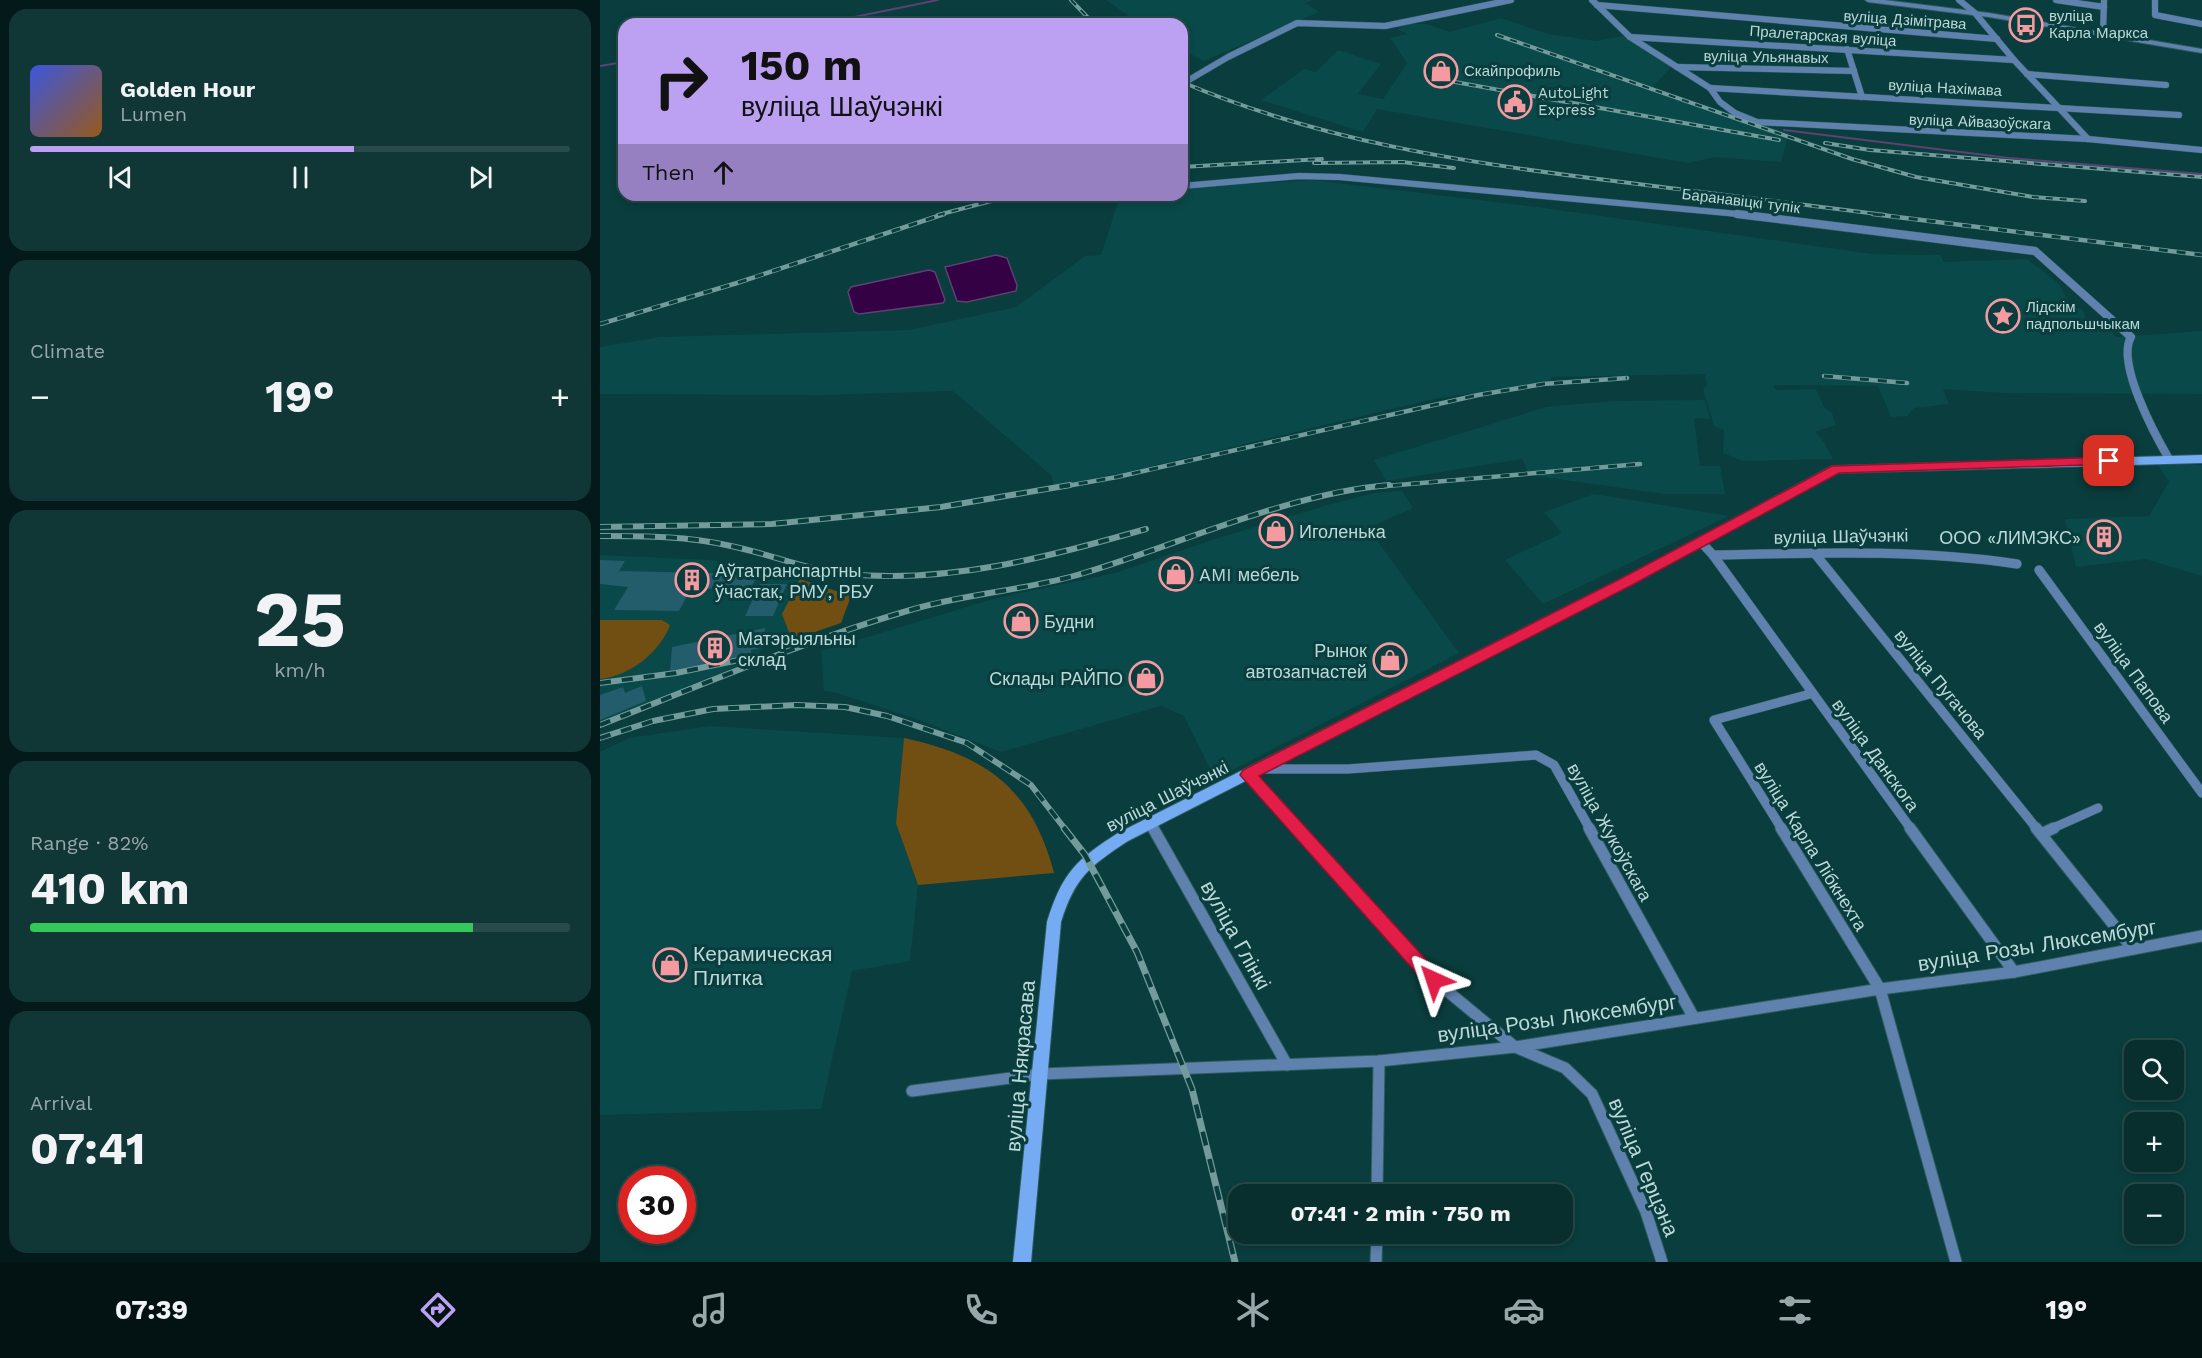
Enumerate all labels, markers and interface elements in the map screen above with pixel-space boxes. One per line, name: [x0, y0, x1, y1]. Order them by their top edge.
street label: вуліца Дзімітрава: [1843, 7, 1968, 33]
bus stop icon: вуліца Карла Маркса: [2008, 7, 2044, 43]
place label: вуліца Карла Маркса: [2049, 7, 2149, 42]
street label: Пралетарская вуліца: [1749, 22, 1898, 50]
text: 150 m: [741, 41, 862, 90]
icon: right: [642, 42, 720, 120]
street label: вуліца Ульянавых: [1703, 47, 1829, 67]
shop icon: Скайпрофиль: [1423, 53, 1459, 89]
place label: Скайпрофиль: [1464, 62, 1561, 80]
street label: вуліца Нахімава: [1888, 76, 2003, 100]
text: Golden Hour: [120, 77, 255, 102]
public building icon: AutoLight Express: [1497, 84, 1533, 120]
place label: AutoLight Express: [1538, 84, 1609, 119]
text: вуліца Шаўчэнкі: [741, 91, 943, 123]
text: Lumen: [120, 102, 187, 126]
street label: вуліца Айвазоўскага: [1909, 111, 2052, 133]
icon: ahead: [707, 156, 740, 189]
text: Then: [642, 160, 695, 185]
icon: previous: [104, 161, 137, 194]
icon: pause: [284, 161, 317, 194]
icon: next: [464, 161, 497, 194]
street label: Баранавіцкі тупік: [1681, 185, 1802, 217]
place icon: Лідскім падпольшчыкам: [1985, 298, 2021, 334]
place label: Лідскім падпольшчыкам: [2026, 298, 2140, 333]
text: Climate: [30, 339, 105, 363]
text: 19°: [265, 370, 335, 423]
text: −: [30, 377, 50, 416]
text: +: [550, 377, 570, 416]
pin: [2083, 435, 2134, 486]
icon: arrive: [2092, 444, 2125, 477]
shop icon: Иголенька: [1258, 513, 1294, 549]
building icon: ООО «ЛИМЭКС»: [2086, 519, 2122, 555]
place label: Иголенька: [1299, 521, 1387, 542]
street label: вуліца Шаўчэнкі: [1774, 524, 1908, 548]
place label: ООО «ЛИМЭКС»: [1939, 527, 2081, 548]
shop icon: AMI мебель: [1158, 556, 1194, 592]
place label: Аўтатранспартны ўчастак, РМУ, РБУ: [715, 560, 874, 602]
building icon: Аўтатранспартны ўчастак, РМУ, РБУ: [674, 562, 710, 598]
place label: AMI мебель: [1199, 564, 1299, 585]
text: 25: [254, 573, 346, 665]
shop icon: Будни: [1003, 603, 1039, 639]
place label: Будни: [1044, 611, 1094, 632]
street label: вуліца Папова: [2090, 617, 2179, 728]
street label: вуліца Пугачова: [1890, 625, 1992, 744]
place label: Матэрыяльны склад: [738, 628, 856, 670]
building icon: Матэрыяльны склад: [697, 630, 733, 666]
place label: Рынок автозапчастей: [1245, 640, 1367, 682]
shop icon: Рынок автозапчастей: [1372, 642, 1408, 678]
text: km/h: [274, 658, 326, 682]
shop icon: Склады РАЙПО: [1128, 660, 1164, 696]
place label: Склады РАЙПО: [989, 668, 1123, 689]
street label: вуліца Данскога: [1828, 695, 1924, 816]
street label: вуліца Шаўчэнкі: [1102, 756, 1232, 836]
street label: вуліца Карла Лібкнехта: [1750, 757, 1872, 935]
street label: вуліца Жукоўскага: [1563, 759, 1657, 906]
text: Range · 82%: [30, 831, 148, 855]
text: 410 km: [30, 862, 190, 915]
street label: вуліца Глінкі: [1196, 876, 1276, 994]
street label: вуліца Розы Люксембург: [1916, 914, 2159, 976]
place label: Керамическая Плитка: [693, 941, 832, 990]
shop icon: Керамическая Плитка: [652, 947, 688, 983]
position arrow: [1402, 948, 1466, 1012]
street label: вуліца Някрасава: [1000, 979, 1040, 1153]
street label: вуліца Розы Люксембург: [1436, 989, 1679, 1047]
map controls: [2124, 1040, 2184, 1244]
button: search: [2124, 1040, 2184, 1100]
text: Arrival: [30, 1091, 92, 1115]
street label: вуліца Герцэна: [1604, 1094, 1685, 1240]
button: +: [2124, 1112, 2184, 1172]
text: 07:41: [30, 1122, 145, 1175]
speed limit sign: 30: [618, 1166, 696, 1244]
button: −: [2124, 1184, 2184, 1244]
text: 07:41 · 2 min · 750 m: [1290, 1201, 1511, 1226]
icon: directions: [417, 1289, 459, 1331]
icon: music: [689, 1289, 731, 1331]
icon: phone: [960, 1289, 1002, 1331]
icon: climate: [1232, 1289, 1274, 1331]
icon: car: [1503, 1289, 1545, 1331]
icon: filters: [1774, 1289, 1816, 1331]
text: 07:39: [115, 1294, 188, 1326]
text: 19°: [2046, 1294, 2087, 1326]

